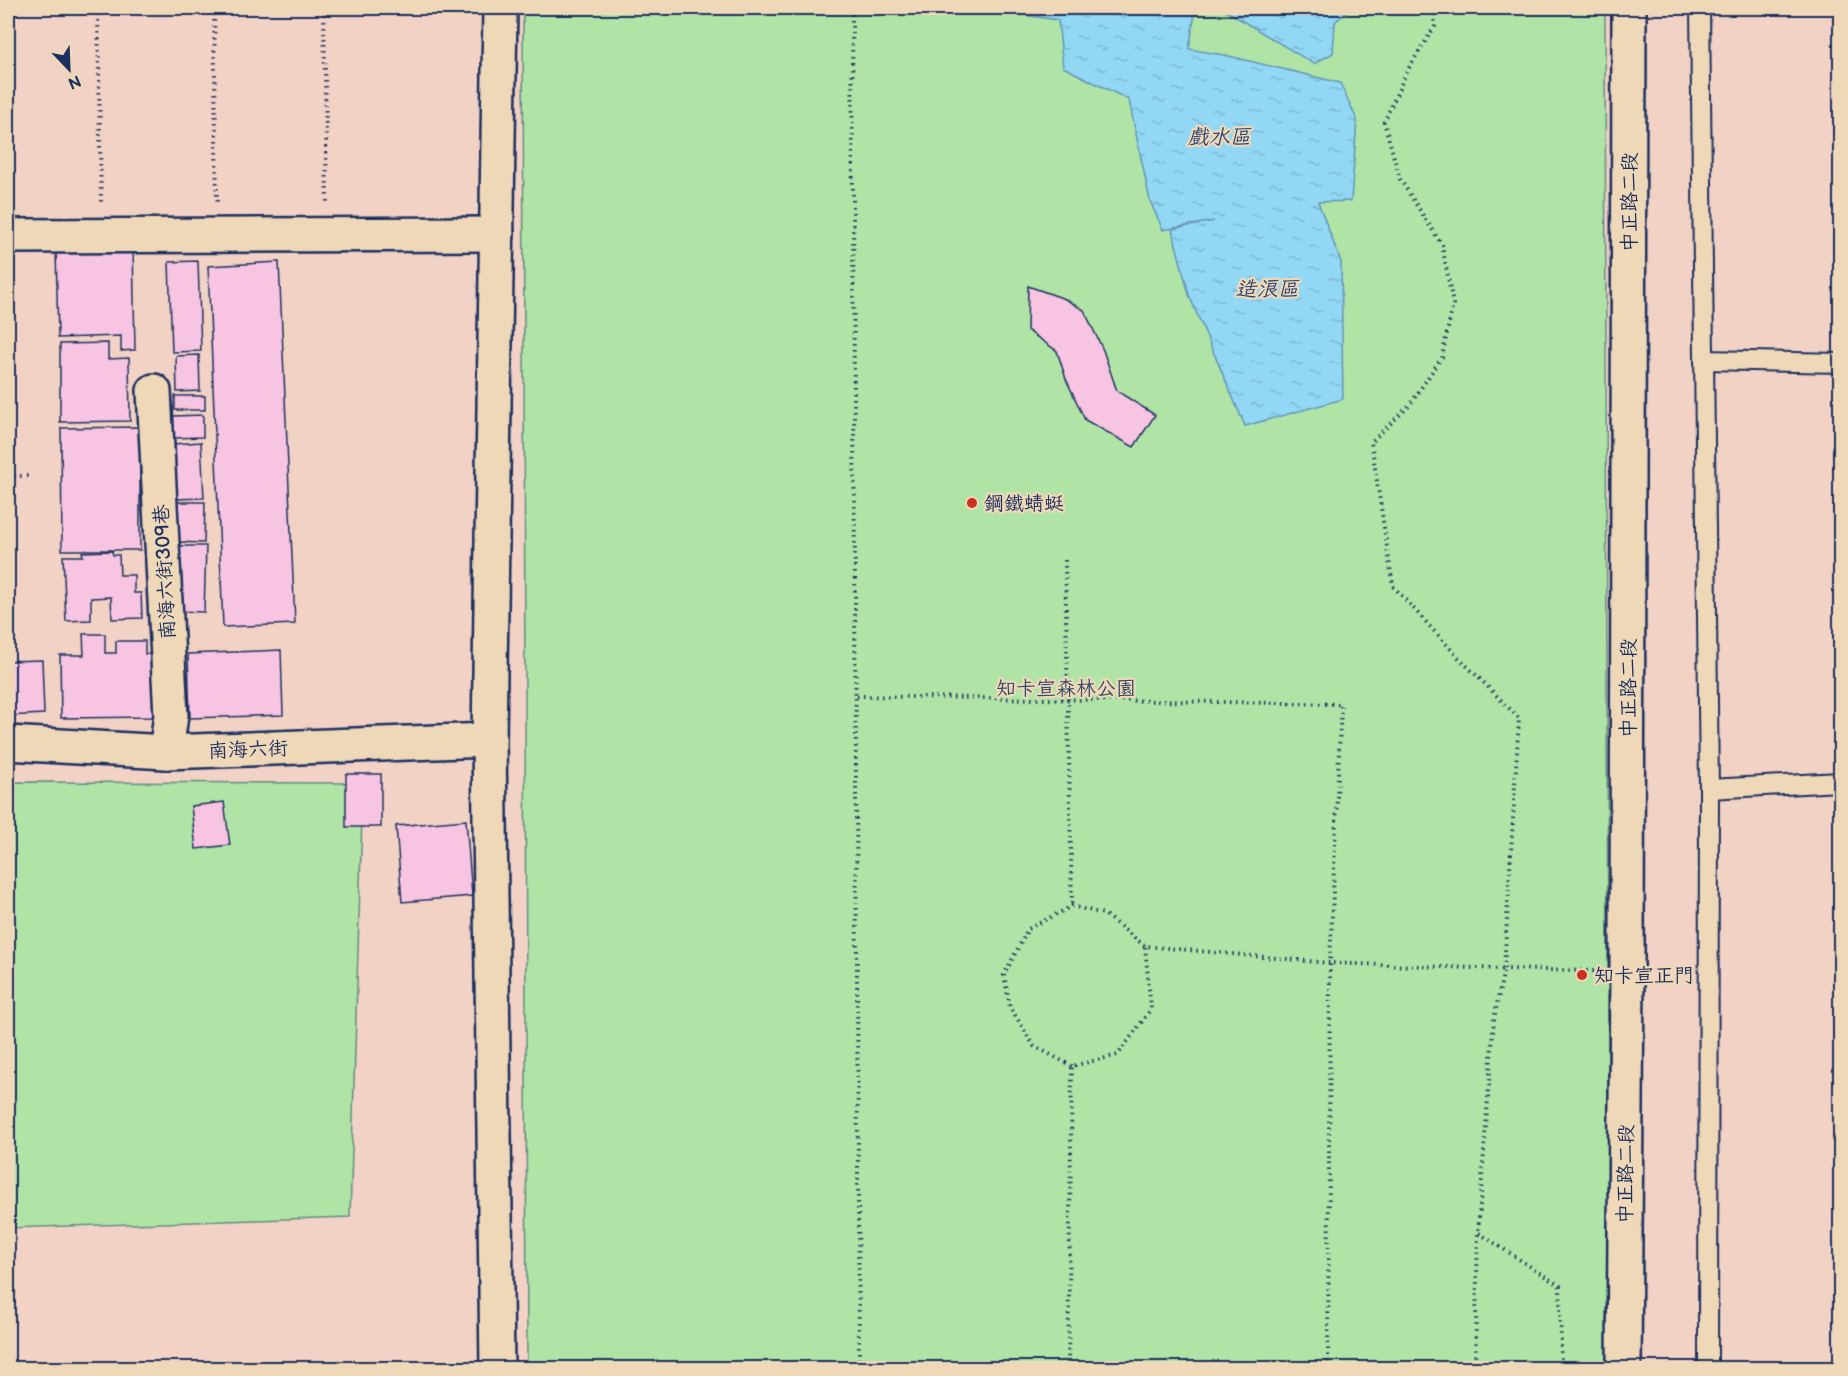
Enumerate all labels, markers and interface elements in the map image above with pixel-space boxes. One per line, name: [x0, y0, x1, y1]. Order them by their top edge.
north arrow: [39, 39, 99, 99]
text: N: [65, 70, 84, 93]
water label: 戲水區: [1188, 125, 1251, 150]
street label: 中正路二段: [1618, 152, 1642, 252]
water label: 造浪區: [1236, 277, 1299, 302]
place label: 鋼鐵蜻蜓: [984, 492, 1064, 516]
marker: 鋼鐵蜻蜓: [965, 496, 979, 510]
street label: 南海六街309巷: [149, 503, 181, 640]
street label: 中正路二段: [1617, 638, 1641, 738]
park label: 知卡宣森林公園: [996, 677, 1136, 701]
street label: 南海六街: [208, 737, 288, 763]
place label: 知卡宣正門: [1594, 964, 1694, 988]
marker: 知卡宣正門: [1575, 968, 1589, 982]
street label: 中正路二段: [1613, 1124, 1639, 1224]

